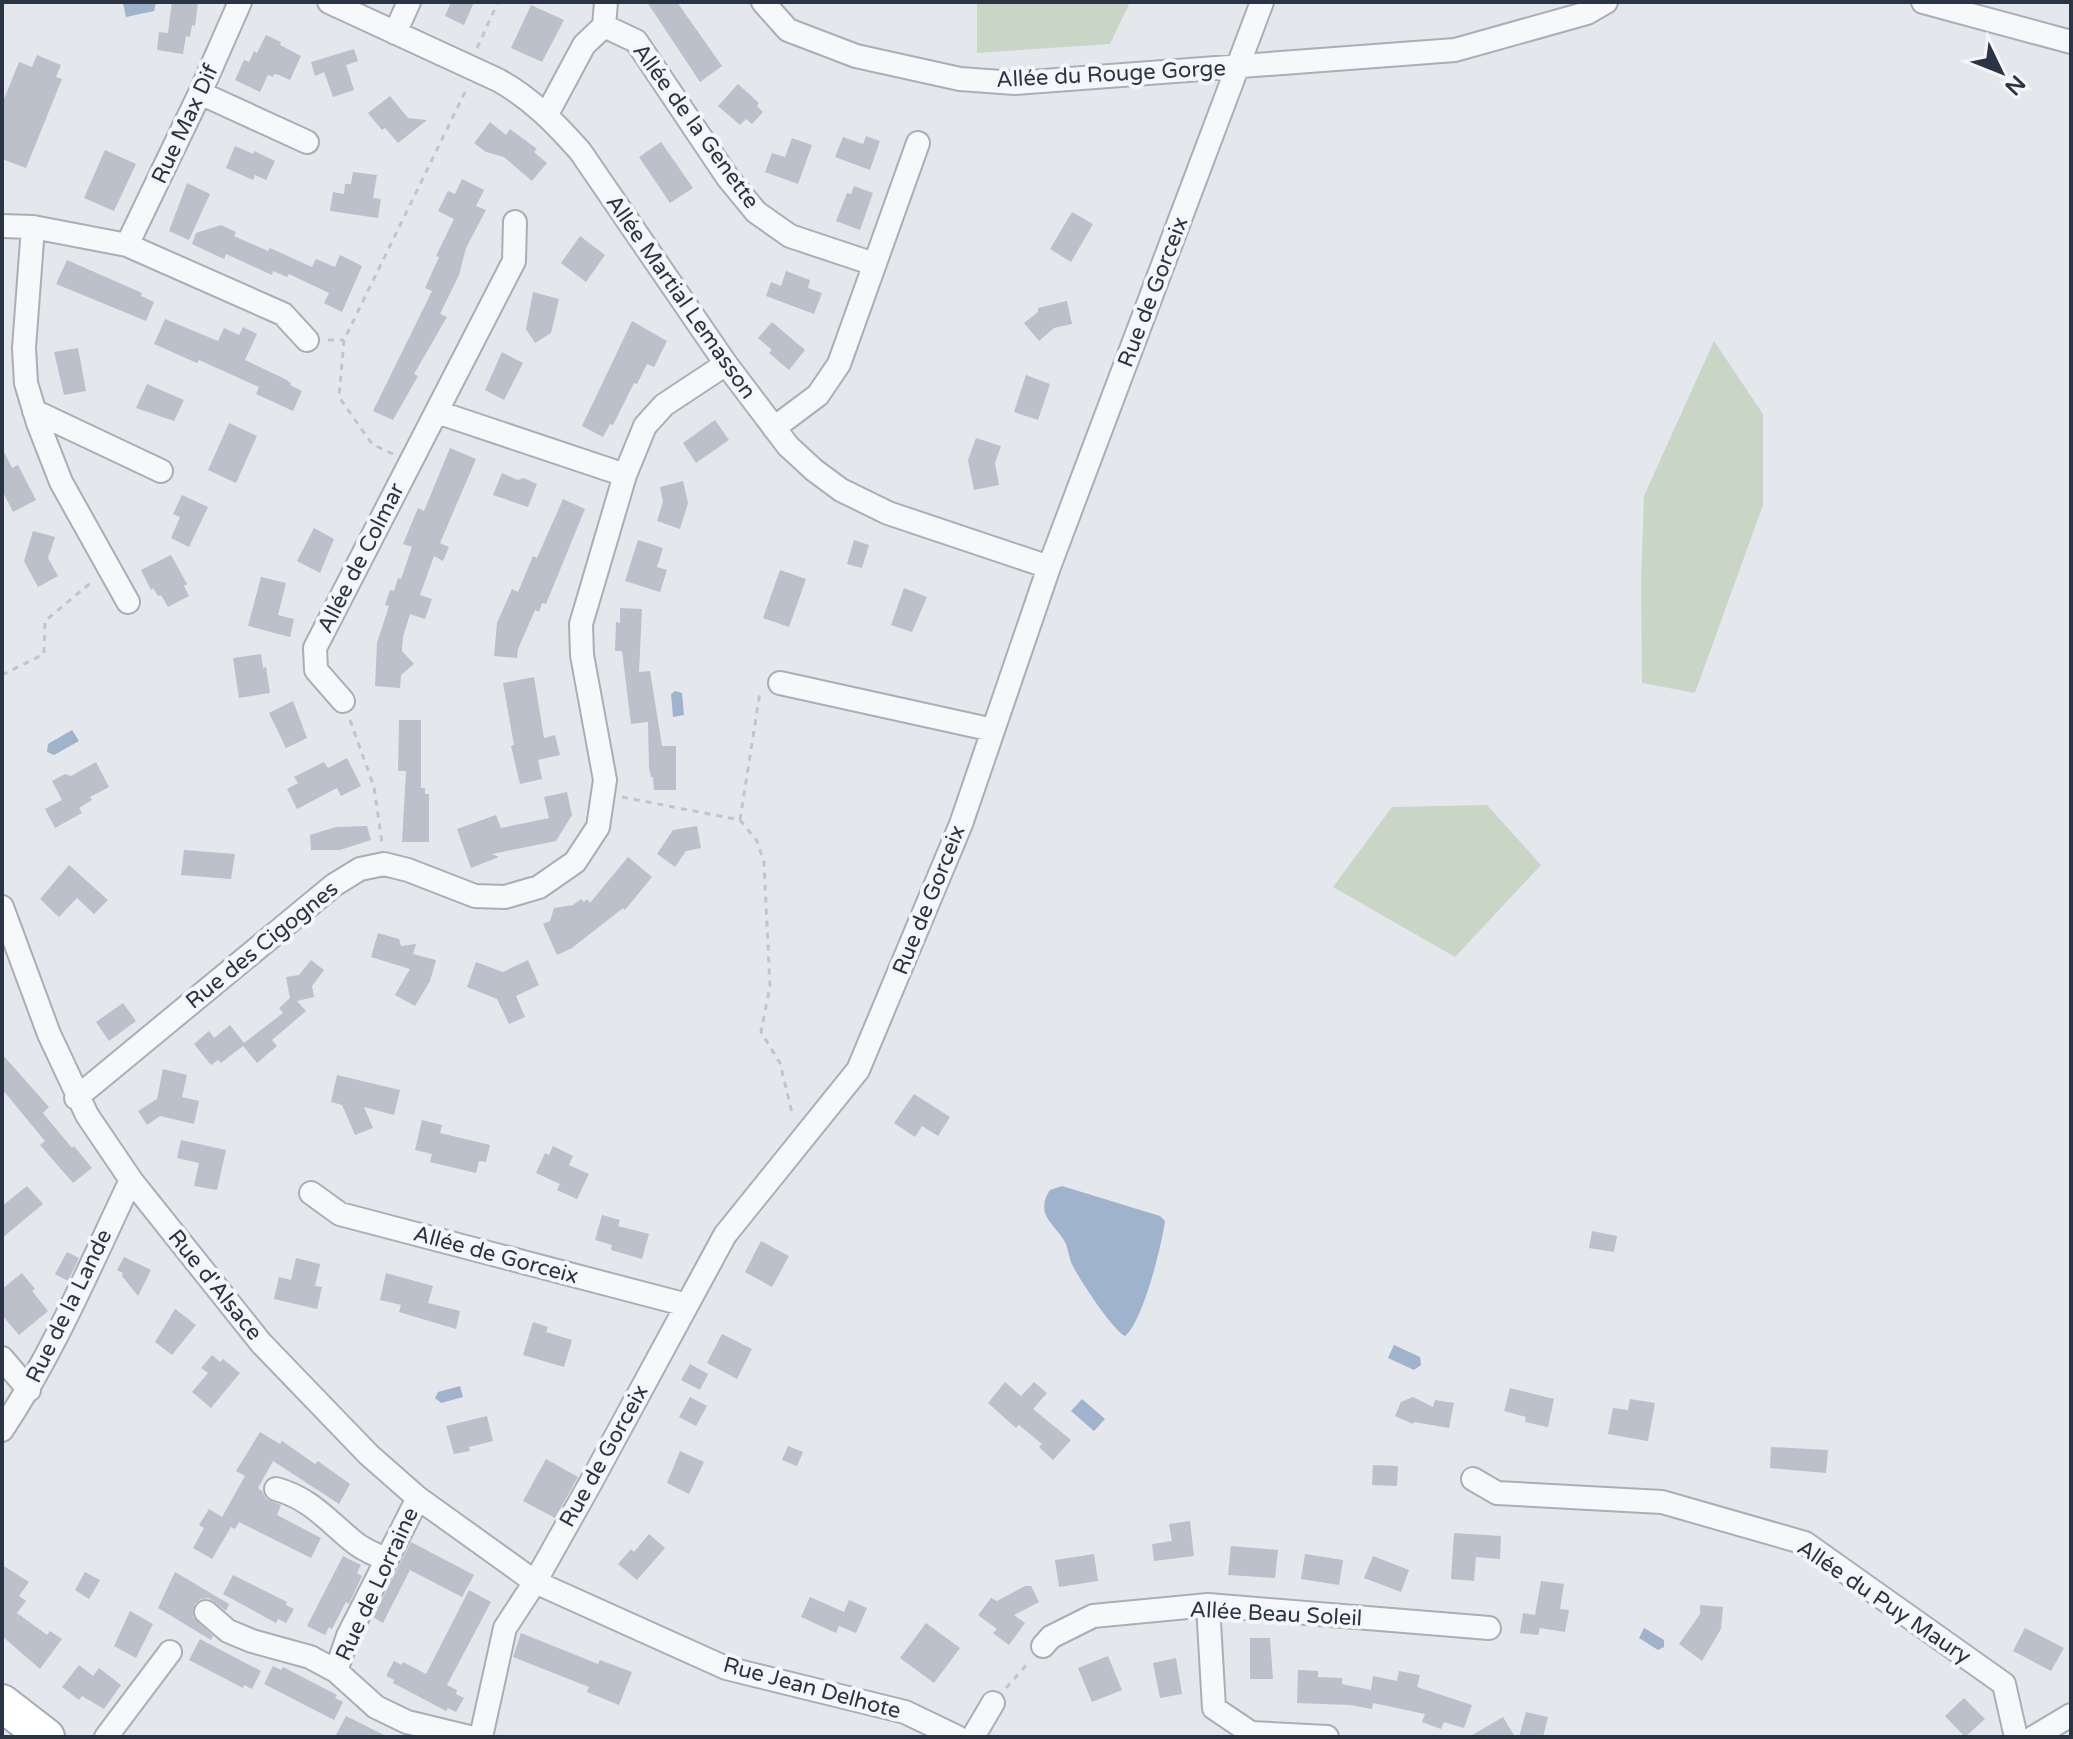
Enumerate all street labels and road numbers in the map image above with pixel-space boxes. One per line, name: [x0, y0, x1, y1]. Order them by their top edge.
street label: Allée de la Genette: [627, 38, 765, 214]
street label: Allée du Rouge Gorge: [996, 55, 1226, 93]
street label: Rue Max Dif: [146, 60, 224, 188]
street label: Allée Martial Lemasson: [601, 190, 761, 404]
street label: Rue de Gorceix: [1112, 213, 1194, 371]
street label: Allée de Colmar: [312, 478, 410, 637]
street label: Rue de Gorceix: [887, 821, 971, 979]
street label: Rue des Cigognes: [181, 876, 343, 1014]
street label: Allée de Gorceix: [411, 1221, 581, 1289]
street label: Rue d'Alsace: [162, 1224, 268, 1346]
street label: Rue de la Lande: [21, 1225, 117, 1387]
street label: Rue de Gorceix: [554, 1380, 654, 1532]
street label: Rue de Lorraine: [330, 1503, 424, 1665]
street label: Allée du Puy Maury: [1792, 1534, 1976, 1670]
street label: Allée Beau Soleil: [1189, 1596, 1363, 1632]
street label: Rue Jean Delhote: [720, 1652, 904, 1724]

